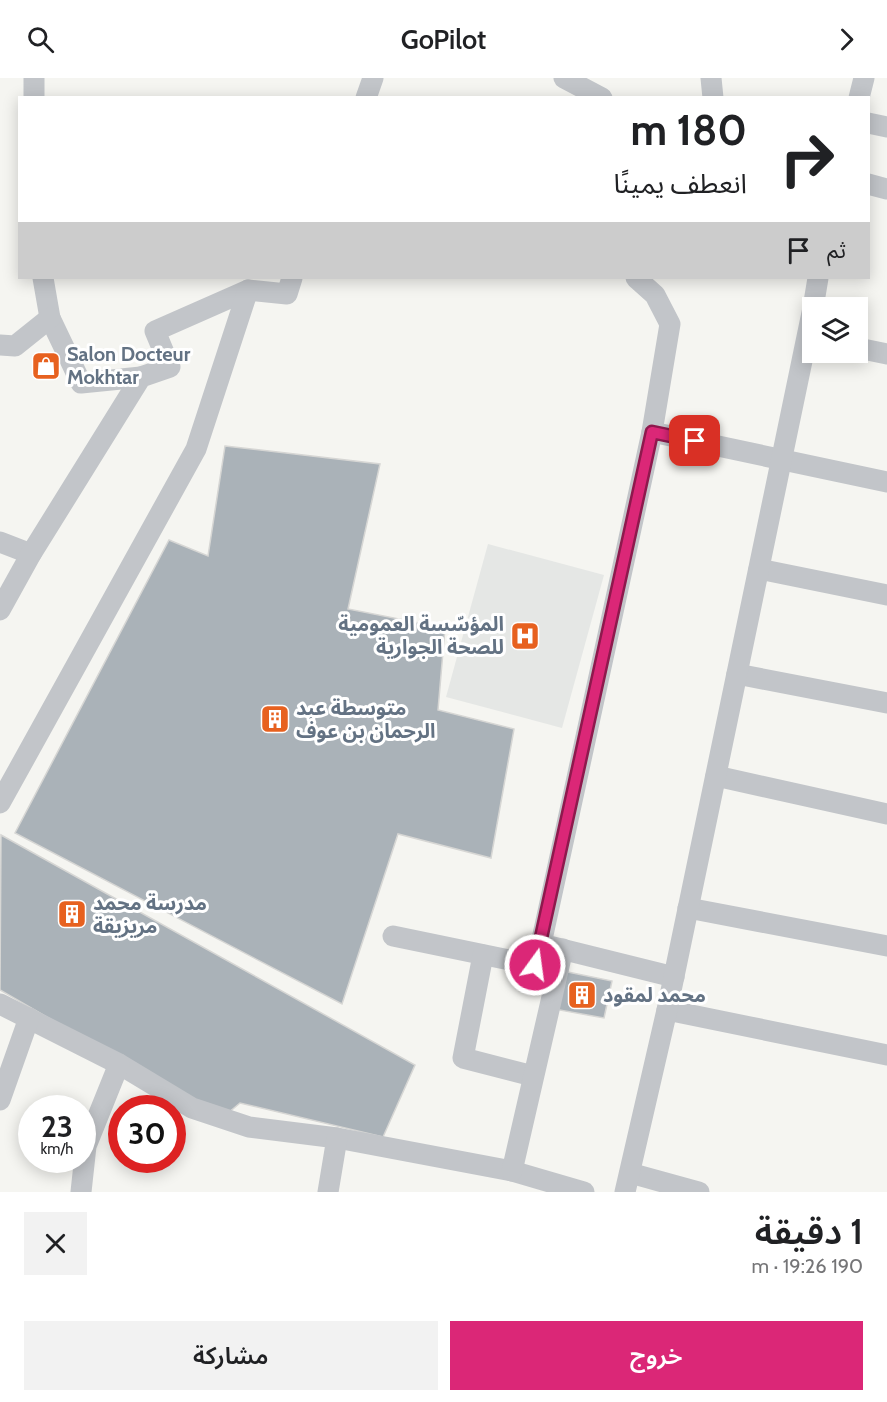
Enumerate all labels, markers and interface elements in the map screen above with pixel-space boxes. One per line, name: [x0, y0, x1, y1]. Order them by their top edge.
icon: search: [24, 23, 57, 56]
text: GoPilot: [401, 23, 486, 56]
icon: forward: [830, 23, 863, 56]
text: 180 m: [631, 104, 747, 156]
icon: right: [768, 120, 846, 198]
text: انعطف يمينًا: [613, 167, 747, 200]
icon: arrive: [782, 234, 815, 267]
text: ثم: [827, 237, 846, 264]
map controls: [802, 297, 868, 363]
button: layers: [802, 297, 868, 363]
place label: Salon Docteur Mokhtar: [67, 342, 191, 389]
shop icon: Salon Docteur Mokhtar: [30, 350, 62, 382]
pin: [669, 415, 720, 466]
icon: arrive: [678, 424, 711, 457]
place label: المؤسّسة العمومية للصحة الجوارية: [338, 612, 504, 659]
hospital icon: المؤسّسة العمومية للصحة الجوارية: [509, 620, 541, 652]
place label: متوسطة عبد الرحمان بن عوف: [296, 696, 435, 743]
building icon: متوسطة عبد الرحمان بن عوف: [259, 703, 291, 735]
place label: مدرسة محمد مريزيقة: [93, 891, 207, 938]
building icon: مدرسة محمد مريزيقة: [56, 898, 88, 930]
position arrow: [503, 933, 567, 997]
building icon: محمد لمقود: [566, 979, 598, 1011]
place label: محمد لمقود: [603, 983, 706, 1007]
speed limit sign: 30: [108, 1095, 186, 1173]
text: 23: [41, 1108, 73, 1145]
text: km/h: [41, 1140, 73, 1158]
text: 1 دقيقة: [755, 1209, 863, 1253]
button: close: [24, 1212, 87, 1275]
text: 190 m · 19:26: [751, 1254, 863, 1278]
button: مشاركة: [24, 1321, 438, 1390]
button: خروج: [450, 1321, 863, 1390]

